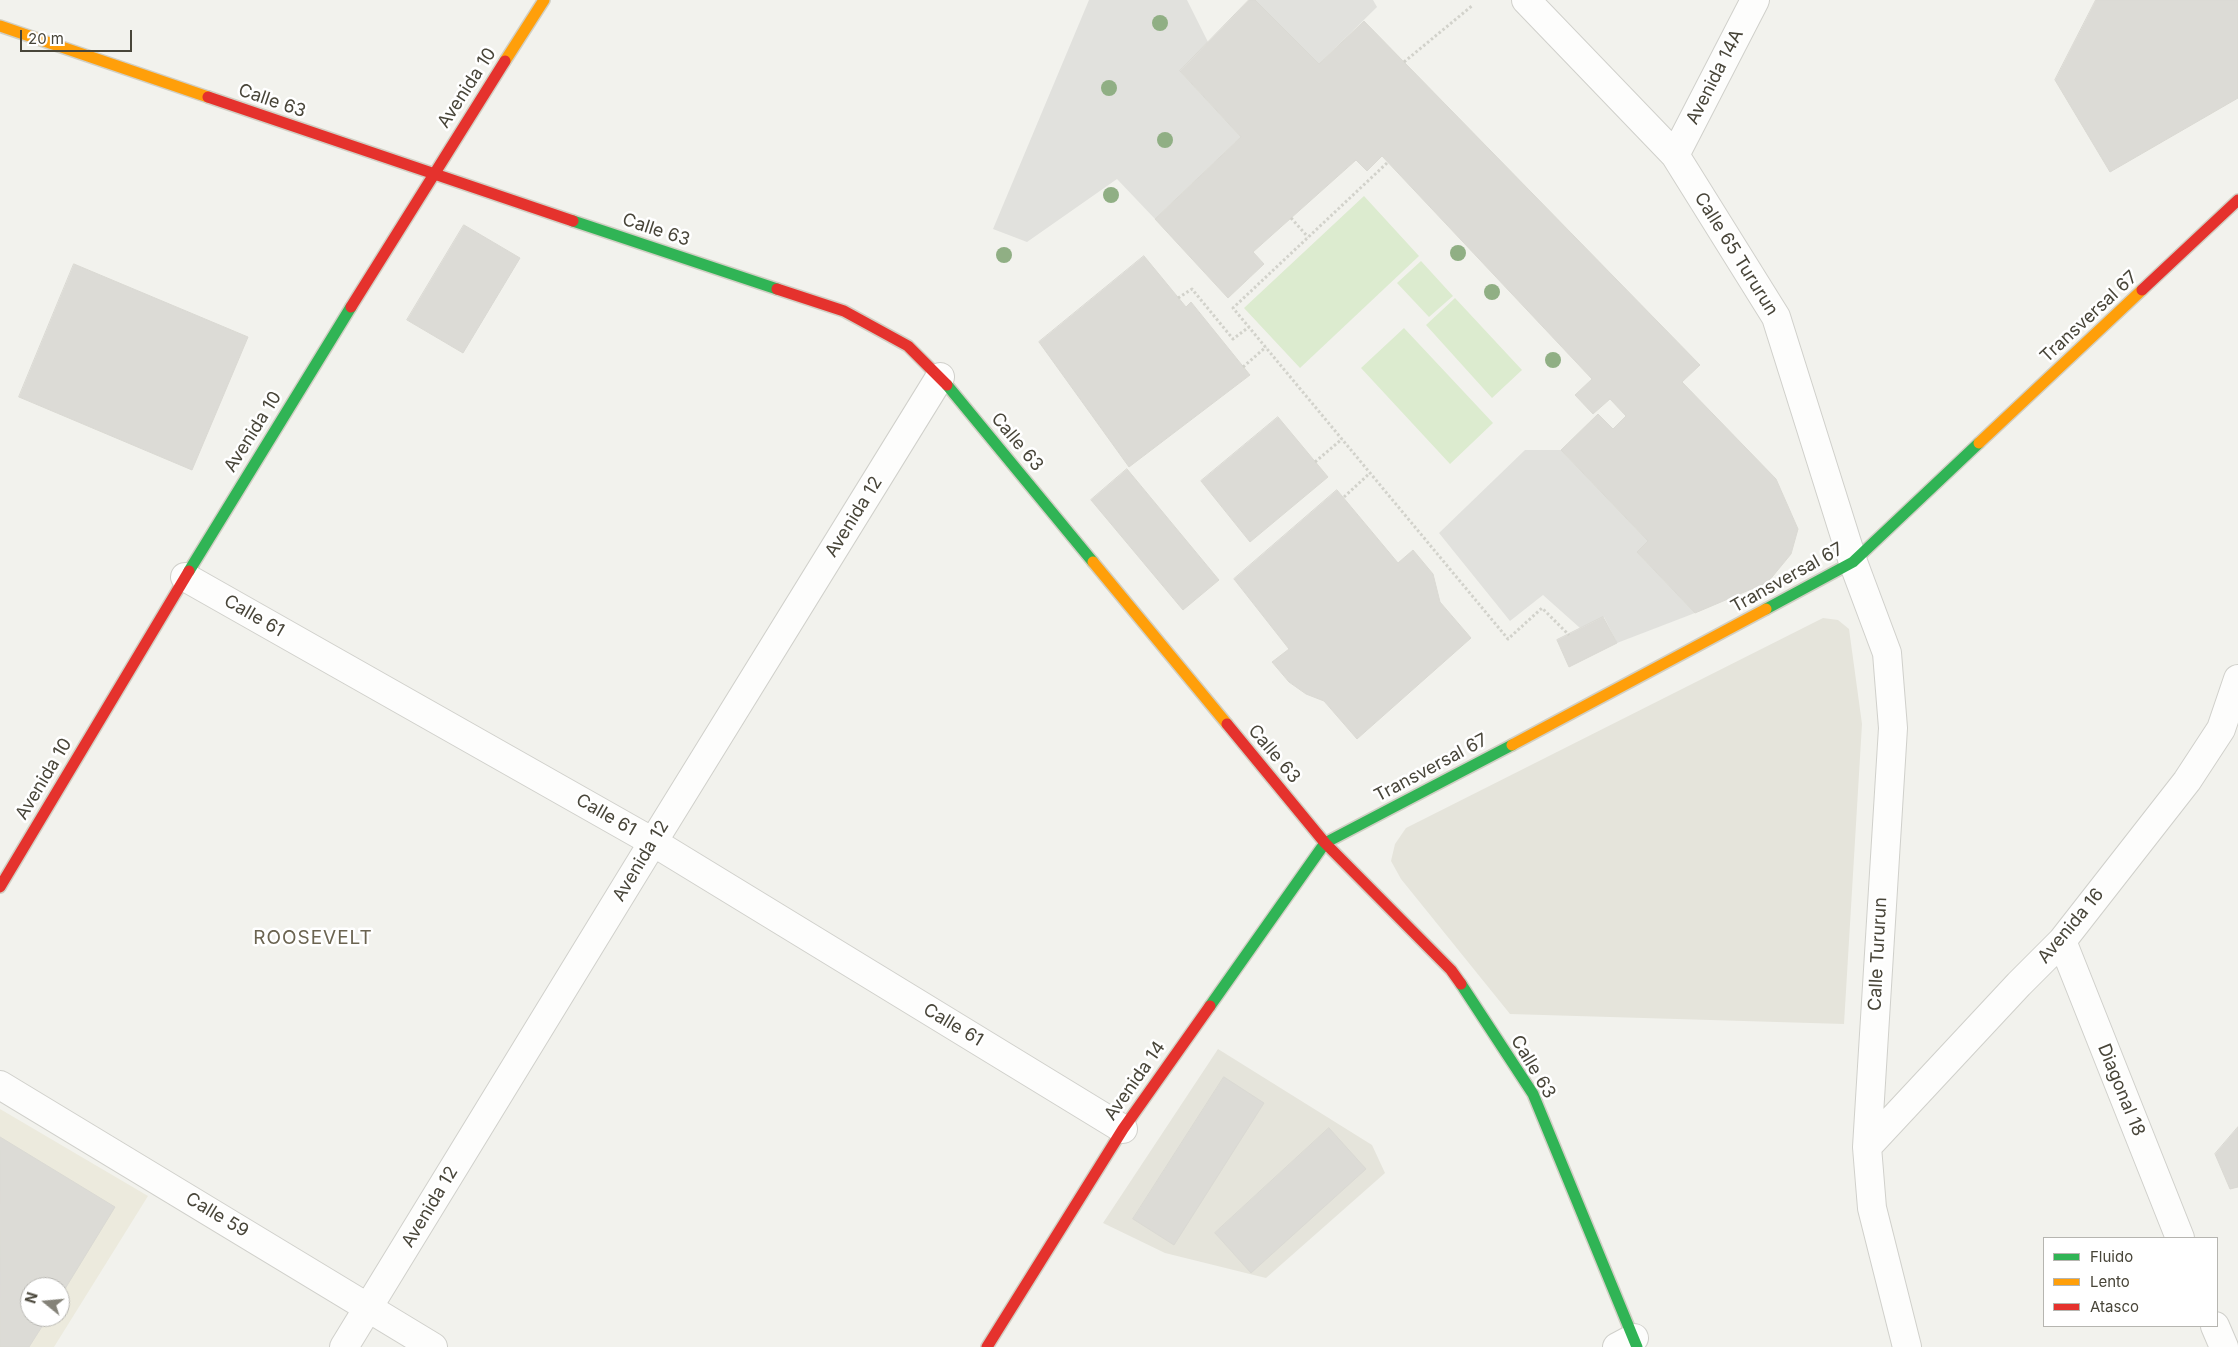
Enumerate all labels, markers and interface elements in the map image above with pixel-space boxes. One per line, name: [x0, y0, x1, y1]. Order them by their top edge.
scale bar: [22, 20, 135, 52]
street label: Avenida 14A: [1682, 26, 1748, 128]
text: 20 m: [28, 29, 64, 48]
street label: Avenida 10: [433, 44, 501, 132]
street label: Calle 63: [235, 79, 309, 123]
street label: Calle 65 Tururun: [1689, 188, 1783, 320]
street label: Calle 63: [619, 209, 693, 251]
street label: Transversal 67: [2036, 266, 2142, 368]
street label: Avenida 10: [220, 388, 286, 476]
street label: Calle 63: [986, 408, 1048, 476]
street label: Avenida 12: [821, 473, 887, 561]
street label: Transversal 67: [1727, 538, 1847, 618]
street label: Calle 61: [220, 590, 288, 642]
street label: Calle 63: [1243, 720, 1305, 788]
street label: Transversal 67: [1371, 729, 1491, 807]
street label: Avenida 10: [11, 734, 77, 824]
street label: Calle 61: [572, 789, 640, 841]
street label: Avenida 12: [608, 816, 674, 906]
street label: Avenida 16: [2033, 884, 2109, 968]
street label: Calle Tururun: [1864, 897, 1892, 1011]
district label: ROOSEVELT: [252, 927, 374, 949]
street label: Calle 61: [919, 999, 987, 1051]
street label: Calle 63: [1506, 1032, 1560, 1102]
street label: Avenida 14: [1100, 1037, 1170, 1125]
street label: Diagonal 18: [2093, 1041, 2149, 1139]
street label: Avenida 12: [397, 1162, 463, 1252]
street label: Calle 59: [182, 1188, 252, 1242]
legend: [2043, 1237, 2218, 1327]
text: Fluido: [2090, 1247, 2133, 1266]
text: Lento: [2090, 1272, 2130, 1291]
north arrow: [20, 1277, 70, 1327]
text: N: [21, 1290, 41, 1305]
text: Atasco: [2090, 1297, 2139, 1316]

